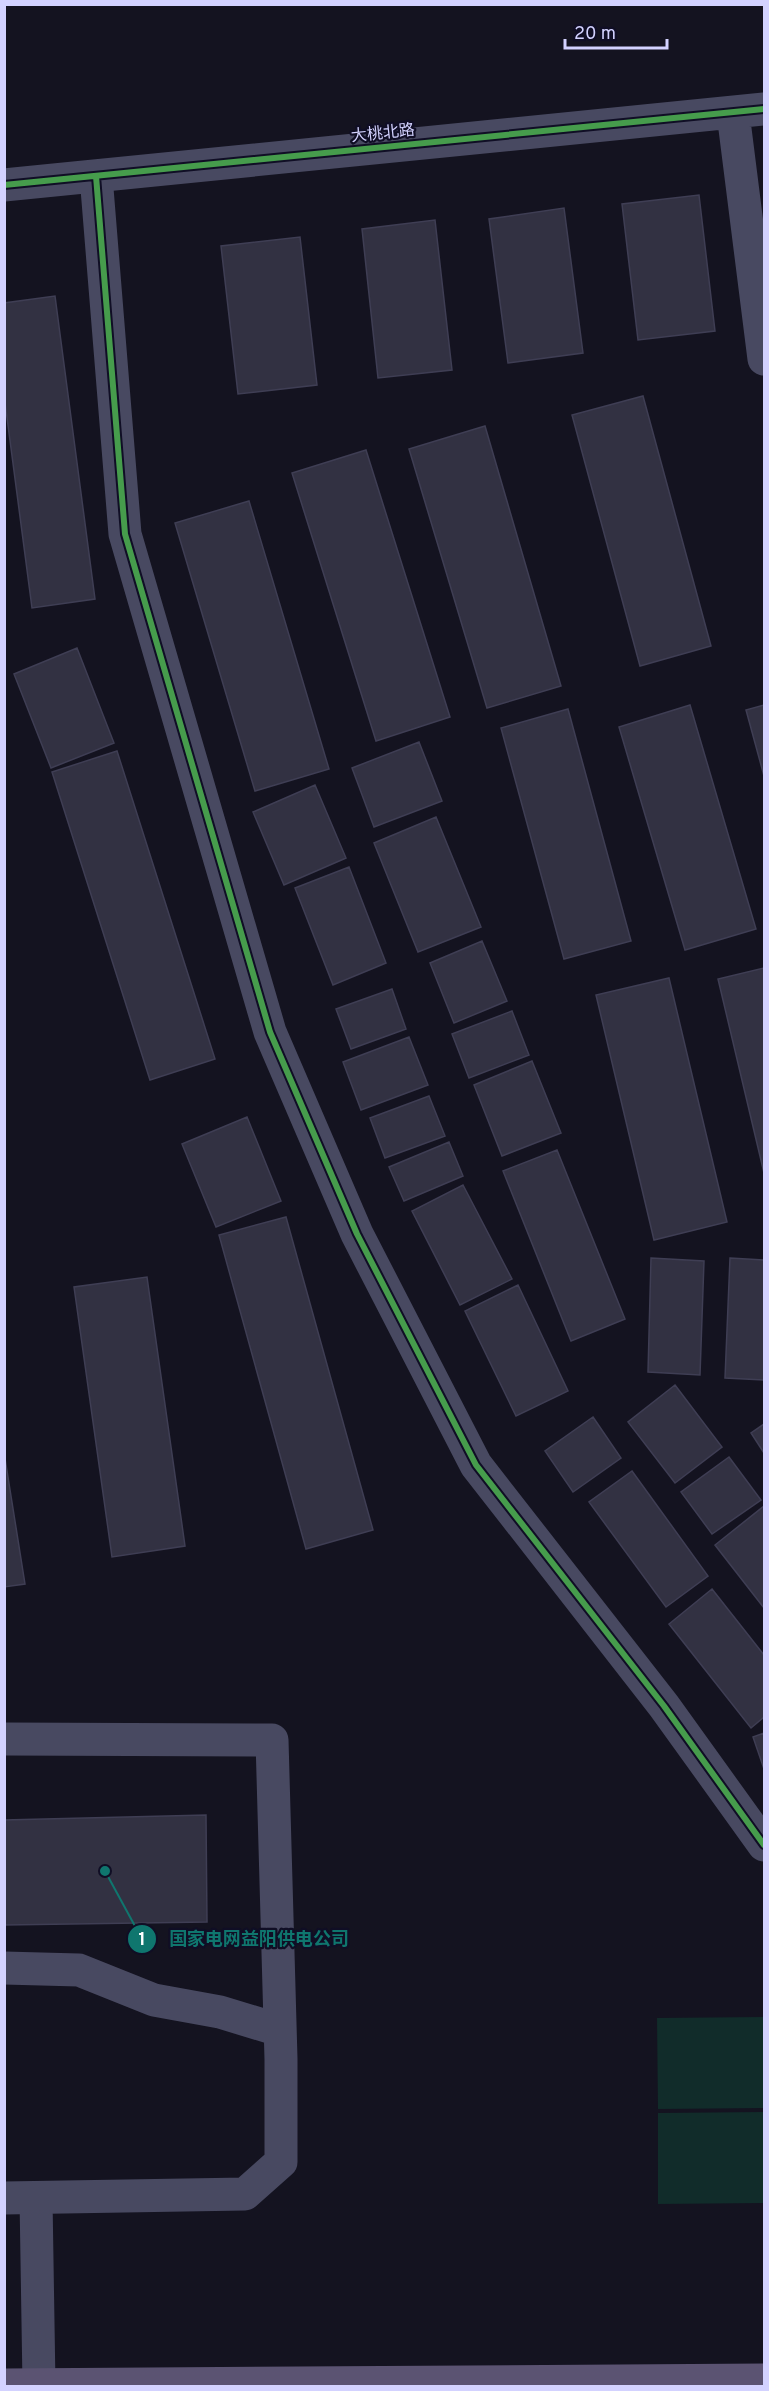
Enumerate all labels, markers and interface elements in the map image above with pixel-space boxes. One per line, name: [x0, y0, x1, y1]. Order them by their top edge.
scale bar: [565, 12, 667, 50]
text: 20 m: [574, 23, 616, 46]
street label: 大桃北路: [350, 121, 416, 147]
callout: 国家电网益阳供电公司: [127, 1921, 361, 1957]
text: 1: [138, 1929, 146, 1952]
text: 国家电网益阳供电公司: [169, 1929, 349, 1952]

